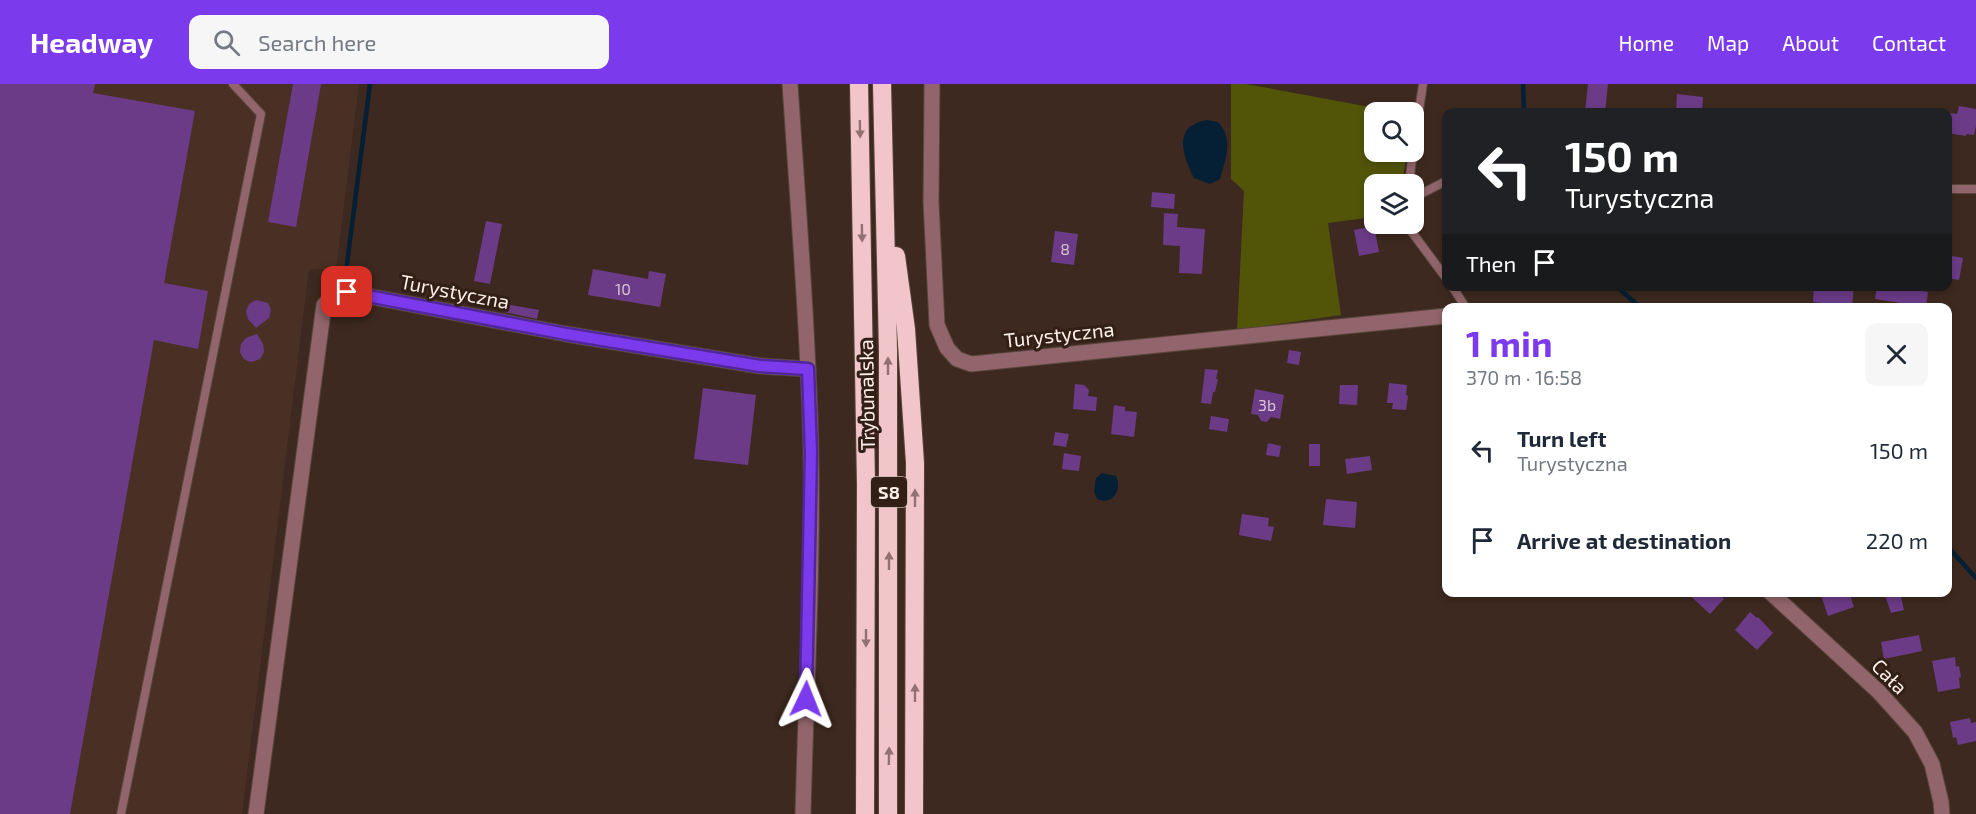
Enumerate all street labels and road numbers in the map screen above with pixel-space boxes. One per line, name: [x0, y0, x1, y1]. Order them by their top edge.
street label: Turystyczna: [398, 269, 512, 313]
street label: Turystyczna: [1003, 316, 1115, 352]
street label: Trybunalska: [853, 339, 879, 451]
road number: S8: [871, 477, 907, 507]
street label: Cała: [1867, 653, 1913, 699]

